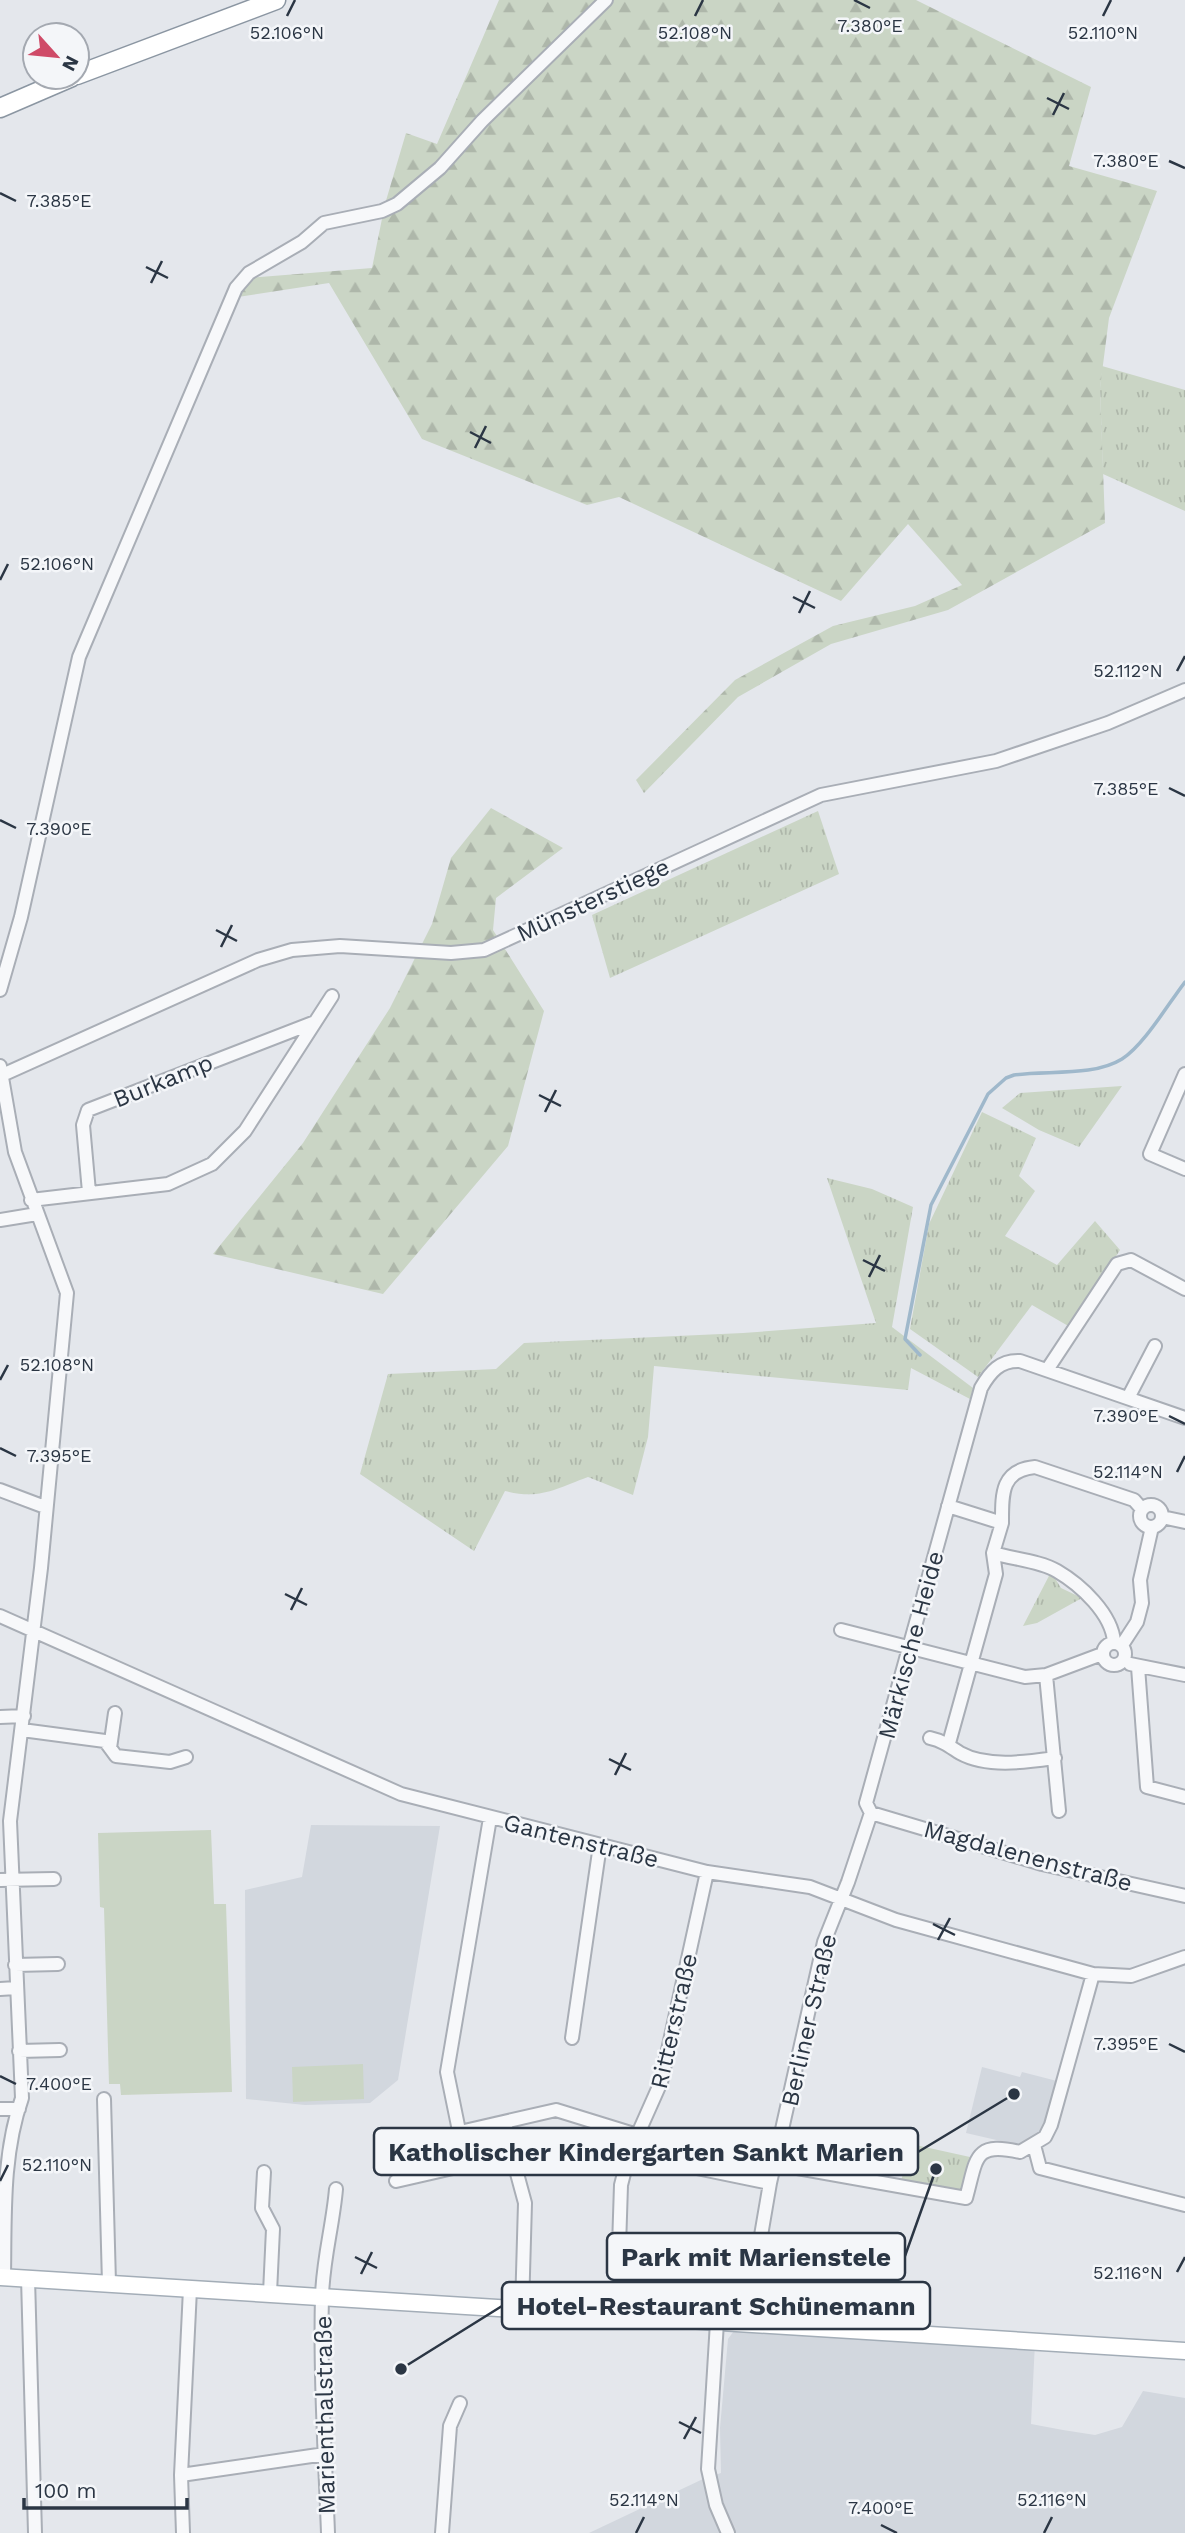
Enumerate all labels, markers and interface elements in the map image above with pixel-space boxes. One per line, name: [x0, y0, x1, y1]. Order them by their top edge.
text: 7.380°E: [837, 15, 903, 36]
north arrow: [21, 21, 91, 91]
text: 52.106°N: [250, 22, 324, 43]
text: 52.108°N: [658, 22, 732, 43]
text: 52.110°N: [1068, 22, 1138, 43]
text: N: [57, 52, 84, 75]
text: 7.380°E: [1093, 150, 1159, 171]
text: 7.385°E: [27, 190, 91, 211]
text: 52.106°N: [20, 553, 94, 574]
text: 52.112°N: [1093, 660, 1163, 681]
text: 7.385°E: [1094, 778, 1158, 799]
text: 7.390°E: [26, 818, 92, 839]
street label: Münsterstiege: [512, 852, 674, 948]
street label: Burkamp: [109, 1048, 217, 1114]
text: 52.108°N: [20, 1354, 94, 1375]
text: 7.390°E: [1093, 1405, 1159, 1426]
text: 7.395°E: [27, 1445, 92, 1466]
text: 52.114°N: [1093, 1461, 1163, 1482]
street label: Märkische Heide: [872, 1548, 950, 1742]
street label: Gantenstraße: [501, 1808, 661, 1874]
street label: Magdalenenstraße: [921, 1815, 1135, 1897]
street label: Berliner Straße: [776, 1931, 842, 2109]
street label: Ritterstraße: [645, 1950, 703, 2092]
text: 7.395°E: [1094, 2033, 1159, 2054]
text: 7.400°E: [26, 2073, 92, 2094]
callout: Katholischer Kindergarten Sankt Marien: [374, 2128, 918, 2175]
text: Katholischer Kindergarten Sankt Marien: [388, 2137, 904, 2167]
text: 52.110°N: [22, 2154, 92, 2175]
callout: Park mit Marienstele: [607, 2233, 905, 2280]
text: Park mit Marienstele: [621, 2242, 891, 2272]
text: 52.116°N: [1093, 2262, 1163, 2283]
callout: Hotel-Restaurant Schünemann: [502, 2282, 930, 2329]
text: Hotel-Restaurant Schünemann: [516, 2291, 916, 2321]
street label: Marienthalstraße: [309, 2315, 341, 2515]
scale bar: [24, 2466, 187, 2510]
text: 100 m: [35, 2478, 97, 2503]
text: 52.114°N: [609, 2489, 679, 2510]
text: 52.116°N: [1017, 2489, 1087, 2510]
text: 7.400°E: [848, 2497, 914, 2518]

